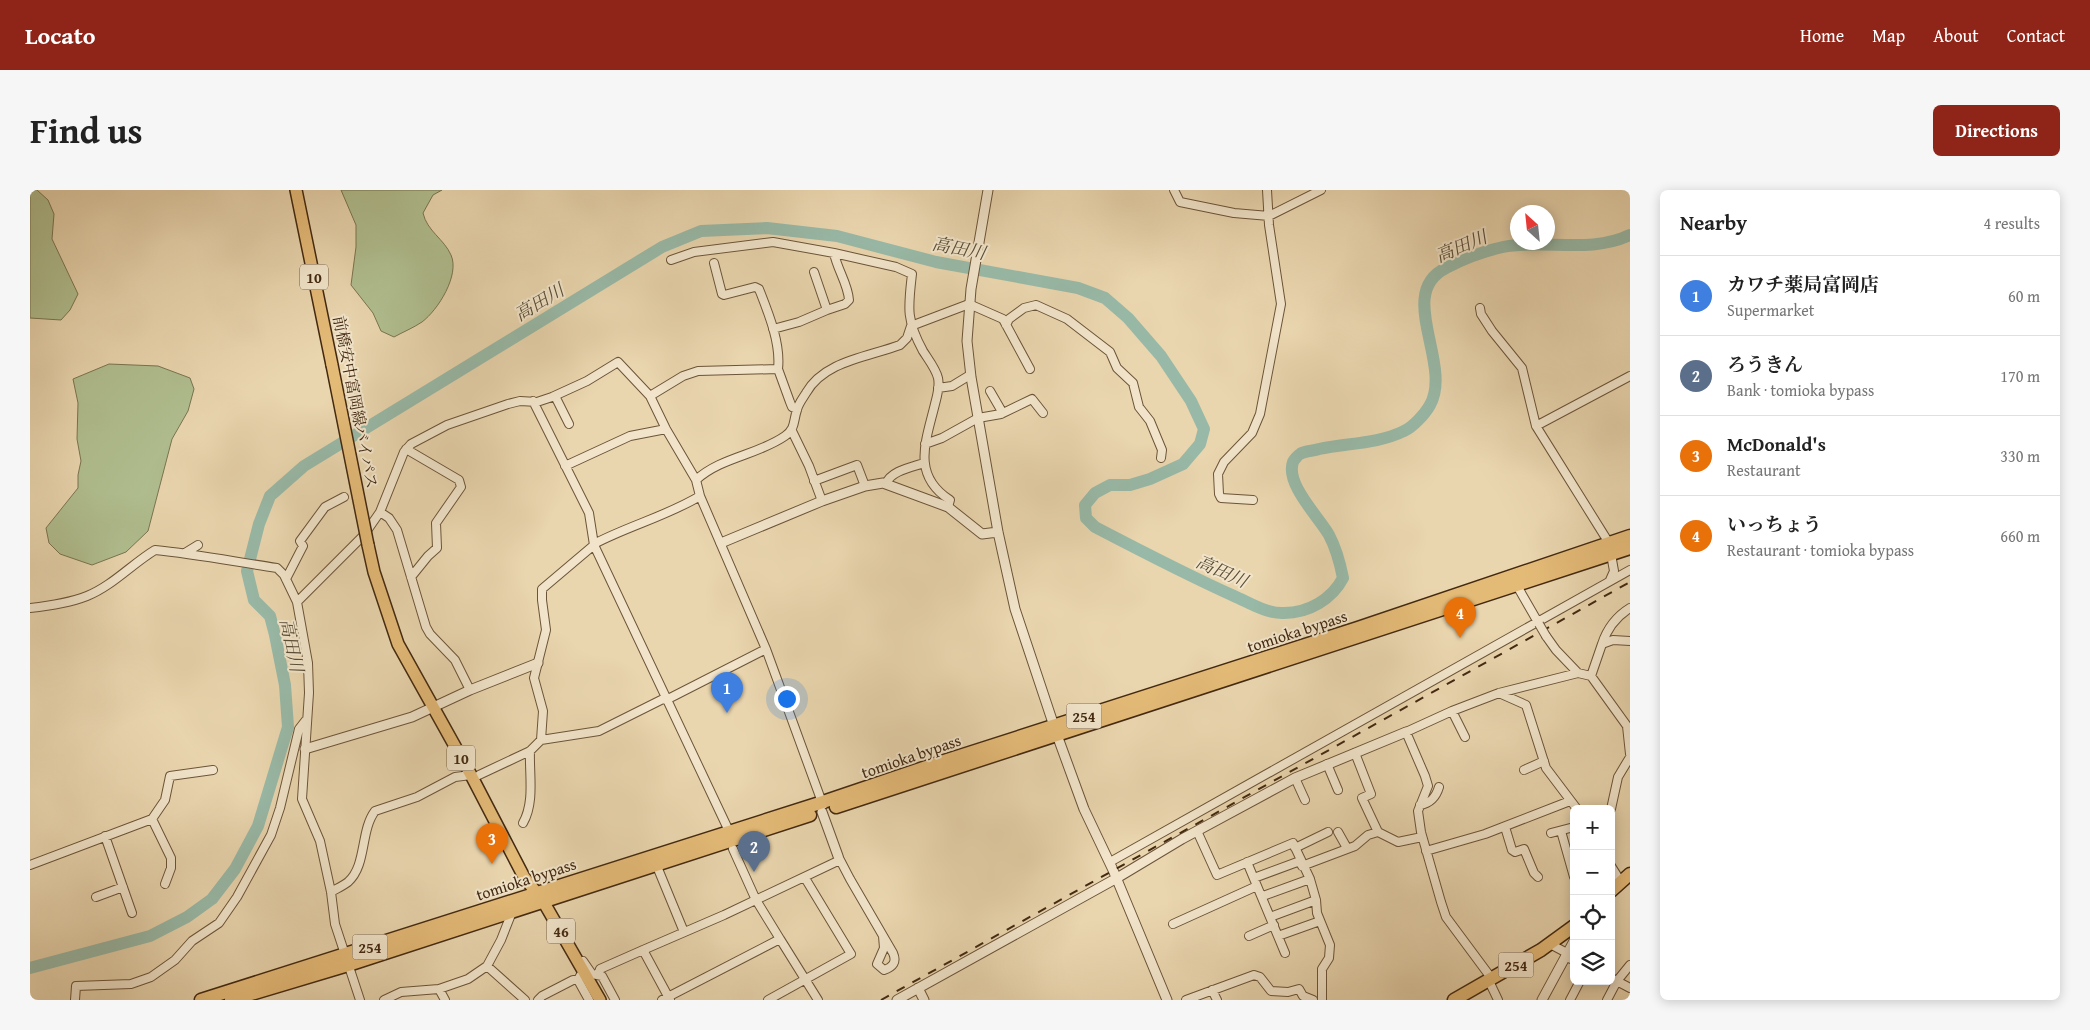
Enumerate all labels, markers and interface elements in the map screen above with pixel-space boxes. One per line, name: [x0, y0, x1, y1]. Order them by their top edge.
text: Locato: [25, 18, 96, 53]
text: Home: [1800, 22, 1844, 49]
text: Map: [1872, 22, 1905, 49]
text: About: [1933, 22, 1979, 49]
text: Contact: [2007, 22, 2065, 49]
text: Find us: [30, 105, 143, 156]
button: Directions: [1933, 105, 2060, 156]
north arrow: [1510, 205, 1555, 250]
text: Nearby: [1680, 207, 1747, 238]
text: 4 results: [1983, 211, 2040, 235]
water label: 高田川: [1431, 222, 1493, 269]
water label: 高田川: [930, 230, 990, 267]
road number: 10: [300, 264, 328, 290]
text: カワチ薬局富岡店: [1727, 270, 1879, 298]
water label: 高田川: [509, 275, 571, 327]
text: 1: [1692, 284, 1700, 308]
text: 60 m: [2008, 284, 2040, 308]
text: Supermarket: [1727, 298, 1814, 322]
street label: 前橋安中富岡線バイパス: [327, 313, 385, 491]
text: ろうきん: [1727, 350, 1803, 378]
text: 2: [1692, 364, 1700, 388]
text: 170 m: [2000, 364, 2040, 388]
text: Bank · tomioka bypass: [1727, 378, 1874, 402]
text: McDonald's: [1727, 430, 1826, 458]
text: 3: [1692, 444, 1700, 468]
text: 330 m: [2000, 444, 2040, 468]
text: Restaurant: [1727, 458, 1801, 482]
text: いっちょう: [1727, 510, 1822, 538]
text: 4: [1692, 524, 1700, 548]
text: 660 m: [2000, 524, 2040, 548]
text: Restaurant · tomioka bypass: [1727, 538, 1914, 562]
water label: 高田川: [1192, 548, 1254, 595]
pin: 4: [1444, 597, 1476, 638]
street label: tomioka bypass: [1244, 604, 1350, 658]
water label: 高田川: [273, 616, 311, 676]
pin: 1: [711, 672, 743, 713]
your location: [774, 686, 800, 712]
road number: 254: [1066, 704, 1102, 728]
street label: tomioka bypass: [858, 728, 964, 784]
road number: 10: [447, 746, 475, 770]
map controls: [1570, 805, 1615, 985]
button: +: [1570, 805, 1615, 850]
pin: 3: [476, 823, 508, 864]
pin: 2: [738, 831, 770, 872]
button: −: [1570, 850, 1615, 895]
street label: tomioka bypass: [473, 852, 579, 906]
button: locate: [1570, 895, 1615, 940]
road number: 46: [547, 918, 575, 944]
road number: 254: [352, 934, 388, 960]
button: layers: [1570, 940, 1615, 985]
road number: 254: [1498, 952, 1534, 978]

